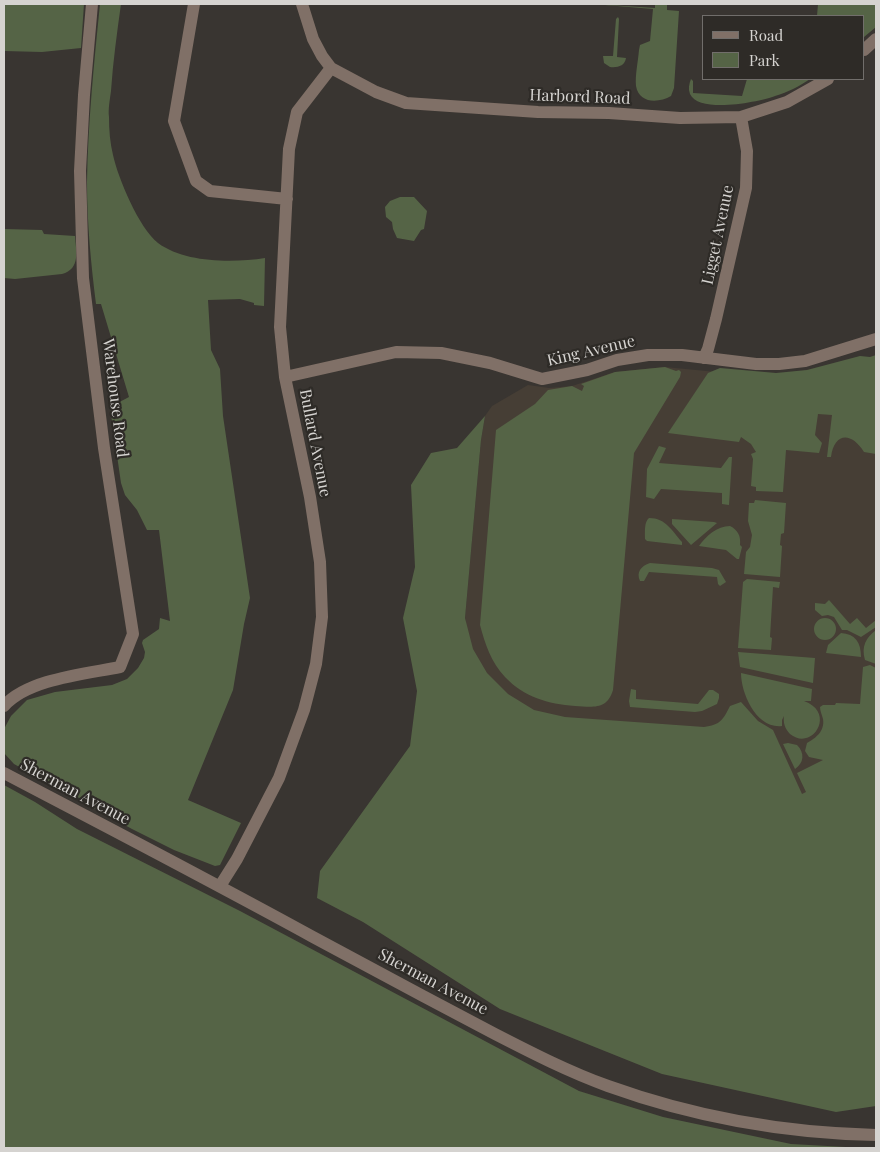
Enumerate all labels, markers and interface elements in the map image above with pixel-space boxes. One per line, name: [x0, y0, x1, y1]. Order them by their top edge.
legend: [702, 15, 865, 80]
text: Road: [749, 25, 783, 45]
text: Park: [749, 50, 780, 70]
street label: Harbord Road: [529, 86, 631, 108]
street label: Ligget Avenue: [698, 183, 738, 287]
street label: King Avenue: [545, 332, 637, 370]
street label: Warehouse Road: [98, 337, 132, 459]
street label: Bullard Avenue: [295, 388, 335, 498]
street label: Sherman Avenue: [17, 755, 133, 829]
street label: Sherman Avenue: [375, 945, 491, 1019]

